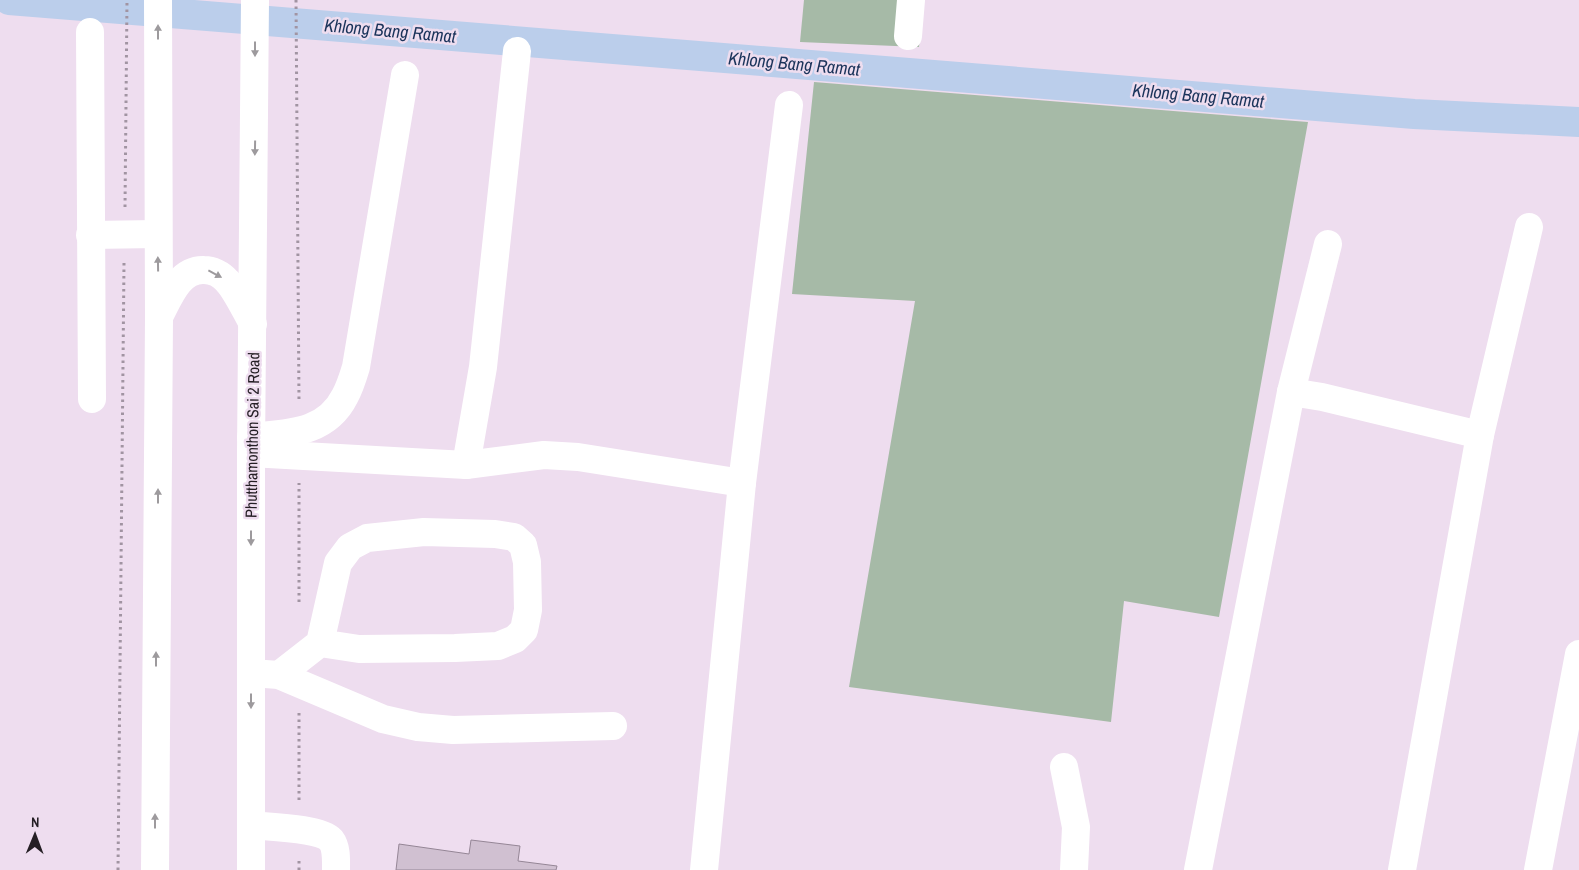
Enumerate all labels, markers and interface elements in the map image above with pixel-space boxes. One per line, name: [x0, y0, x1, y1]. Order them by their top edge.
water label: Khlong Bang Ramat: [323, 12, 458, 49]
one-way arrow: [154, 24, 162, 40]
one-way arrow: [251, 41, 259, 57]
water label: Khlong Bang Ramat: [727, 45, 862, 82]
water label: Khlong Bang Ramat: [1131, 77, 1266, 114]
one-way arrow: [250, 141, 258, 157]
one-way arrow: [154, 256, 162, 272]
one-way arrow: [208, 270, 223, 278]
street label: Phutthamonthon Sai 2 Road: [240, 352, 264, 518]
one-way arrow: [154, 488, 162, 504]
one-way arrow: [247, 531, 255, 547]
one-way arrow: [152, 651, 160, 667]
one-way arrow: [247, 693, 255, 709]
north arrow: [10, 810, 60, 860]
text: N: [31, 813, 40, 831]
one-way arrow: [151, 813, 159, 829]

